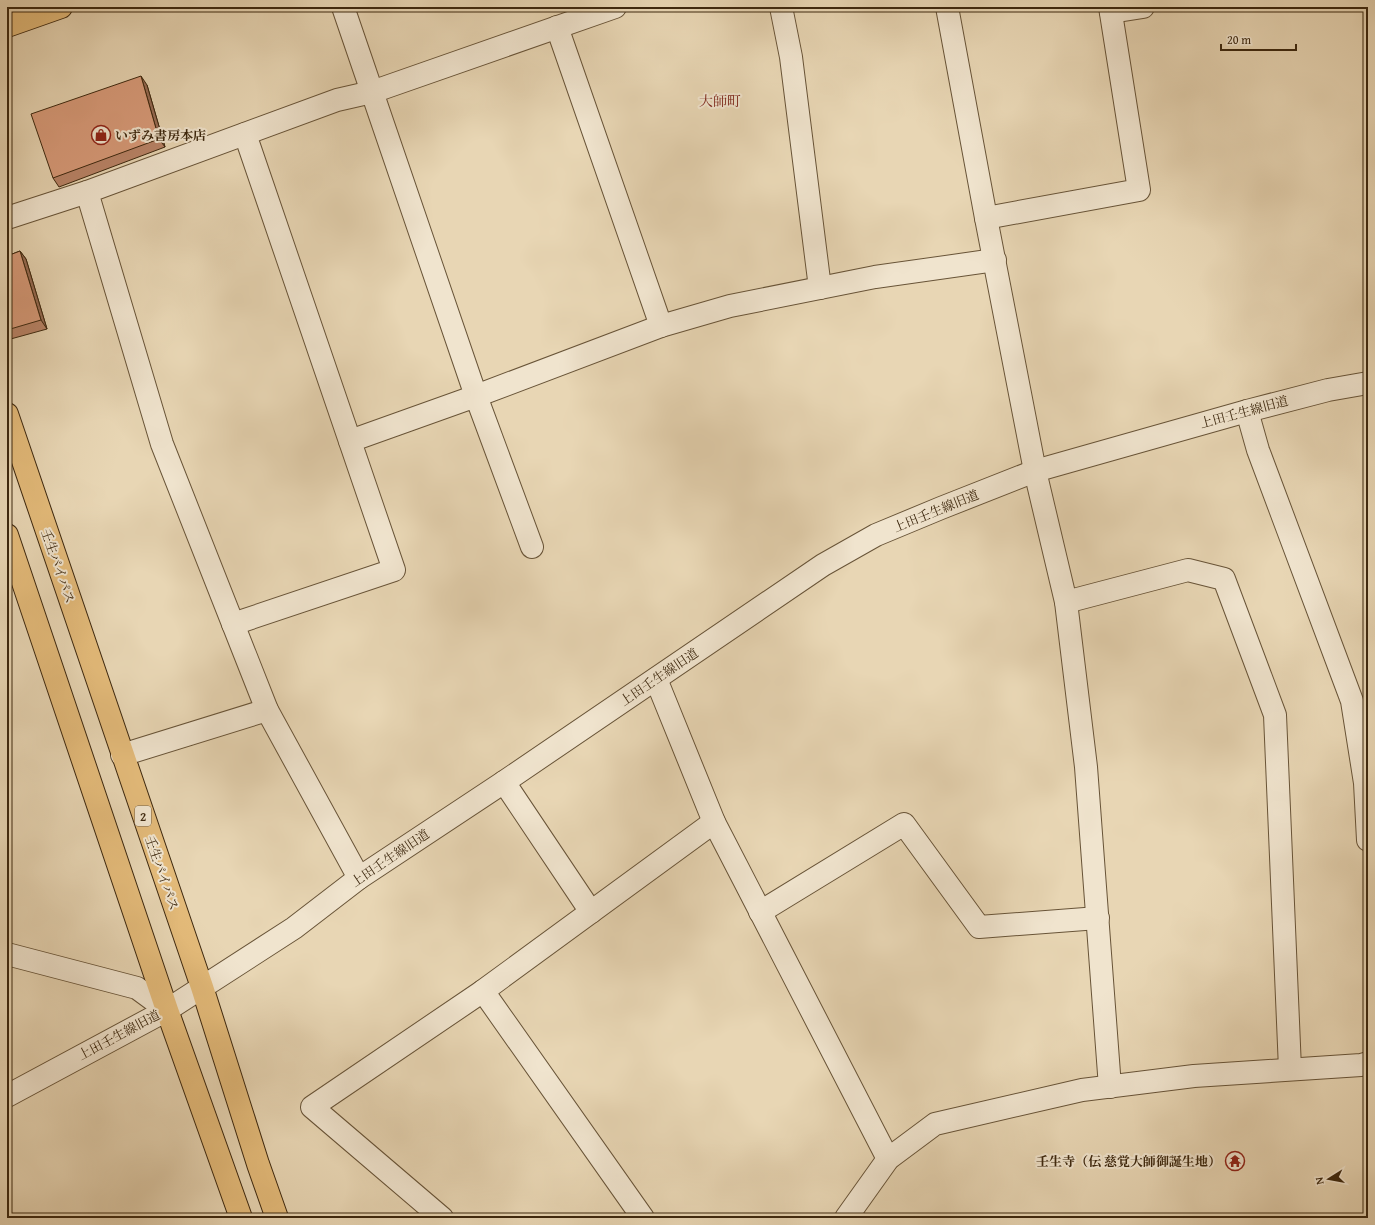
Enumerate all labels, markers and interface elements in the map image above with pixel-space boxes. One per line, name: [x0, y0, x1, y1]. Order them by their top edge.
scale bar: [1221, 26, 1296, 52]
text: 20 m: [1227, 31, 1251, 48]
district label: 大師町: [699, 91, 741, 111]
shop icon: いずみ書房本店: [90, 124, 112, 146]
place label: いずみ書房本店: [115, 126, 206, 145]
street label: 上田壬生線旧道: [1198, 391, 1290, 433]
street label: 上田壬生線旧道: [890, 485, 982, 537]
street label: 壬生バイパス: [36, 526, 80, 606]
street label: 上田壬生線旧道: [616, 644, 702, 710]
road number: 2: [135, 806, 151, 826]
street label: 上田壬生線旧道: [347, 825, 433, 891]
street label: 壬生バイパス: [140, 833, 184, 913]
street label: 上田壬生線旧道: [74, 1005, 164, 1065]
temple icon: 壬生寺（伝 慈覚大師御誕生地）: [1224, 1150, 1246, 1172]
place label: 壬生寺（伝 慈覚大師御誕生地）: [1036, 1152, 1221, 1171]
north arrow: [1309, 1159, 1349, 1199]
text: N: [1311, 1175, 1328, 1186]

